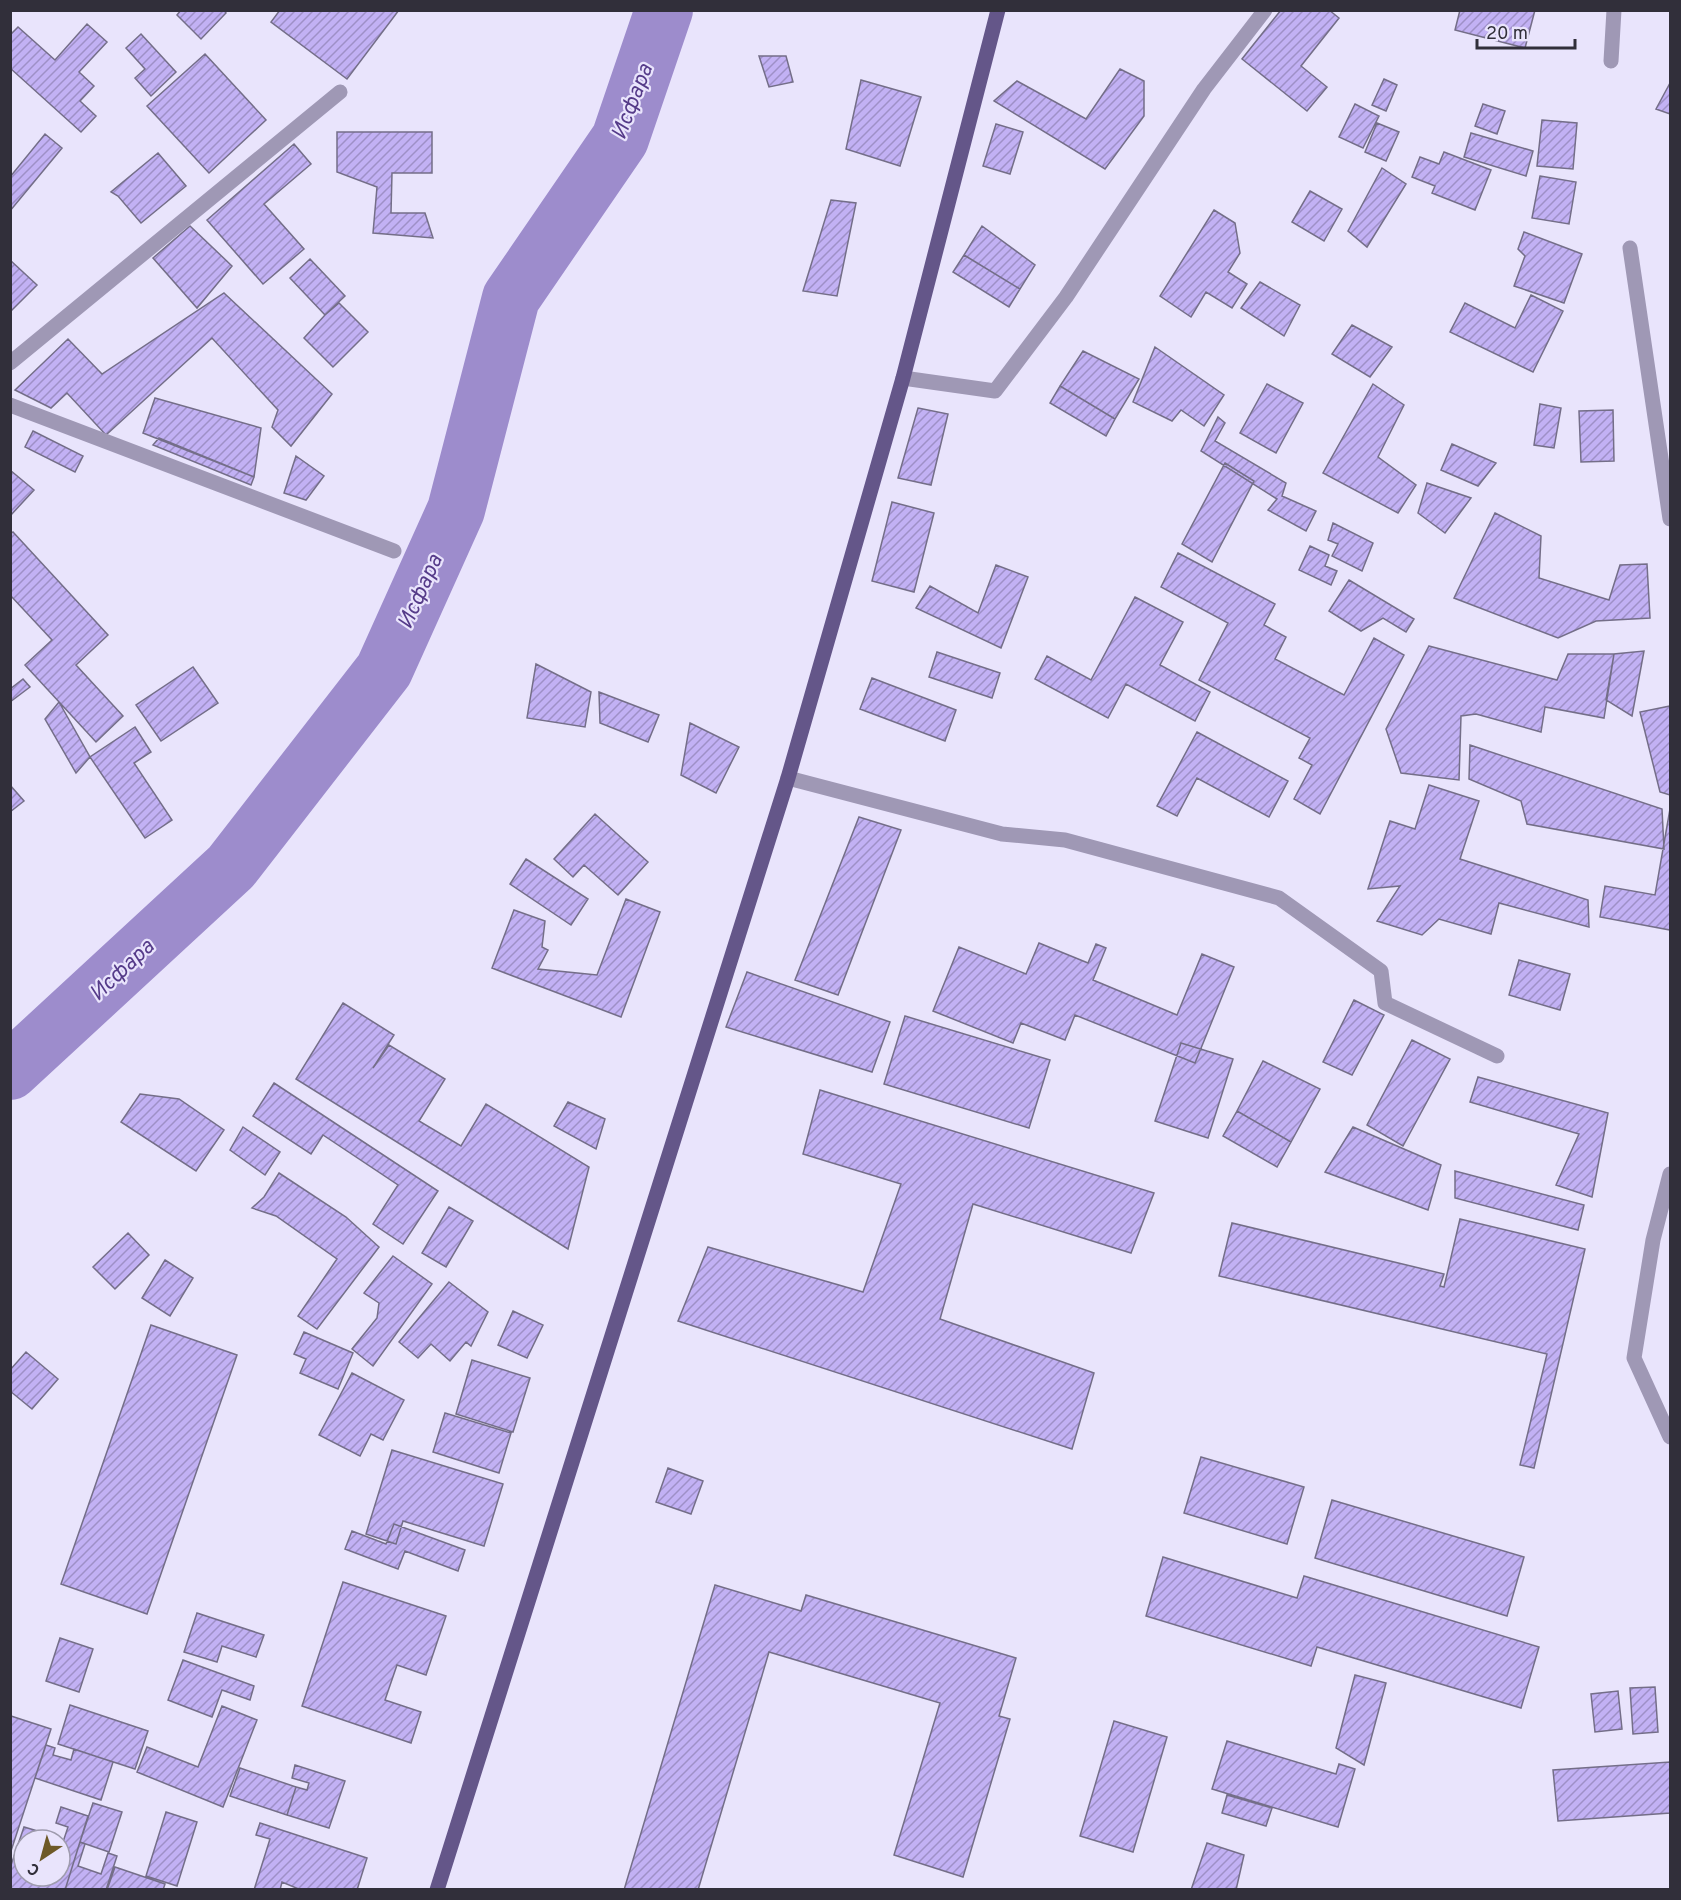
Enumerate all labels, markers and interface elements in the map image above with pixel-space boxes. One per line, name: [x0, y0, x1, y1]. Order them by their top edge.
scale bar: [1477, 12, 1574, 50]
text: 20 m: [1486, 23, 1528, 46]
water label: Исфара: [607, 60, 660, 144]
water label: Исфара: [393, 550, 450, 634]
water label: Исфара: [85, 934, 161, 1008]
north arrow: [12, 1828, 72, 1888]
text: С: [24, 1857, 44, 1880]

